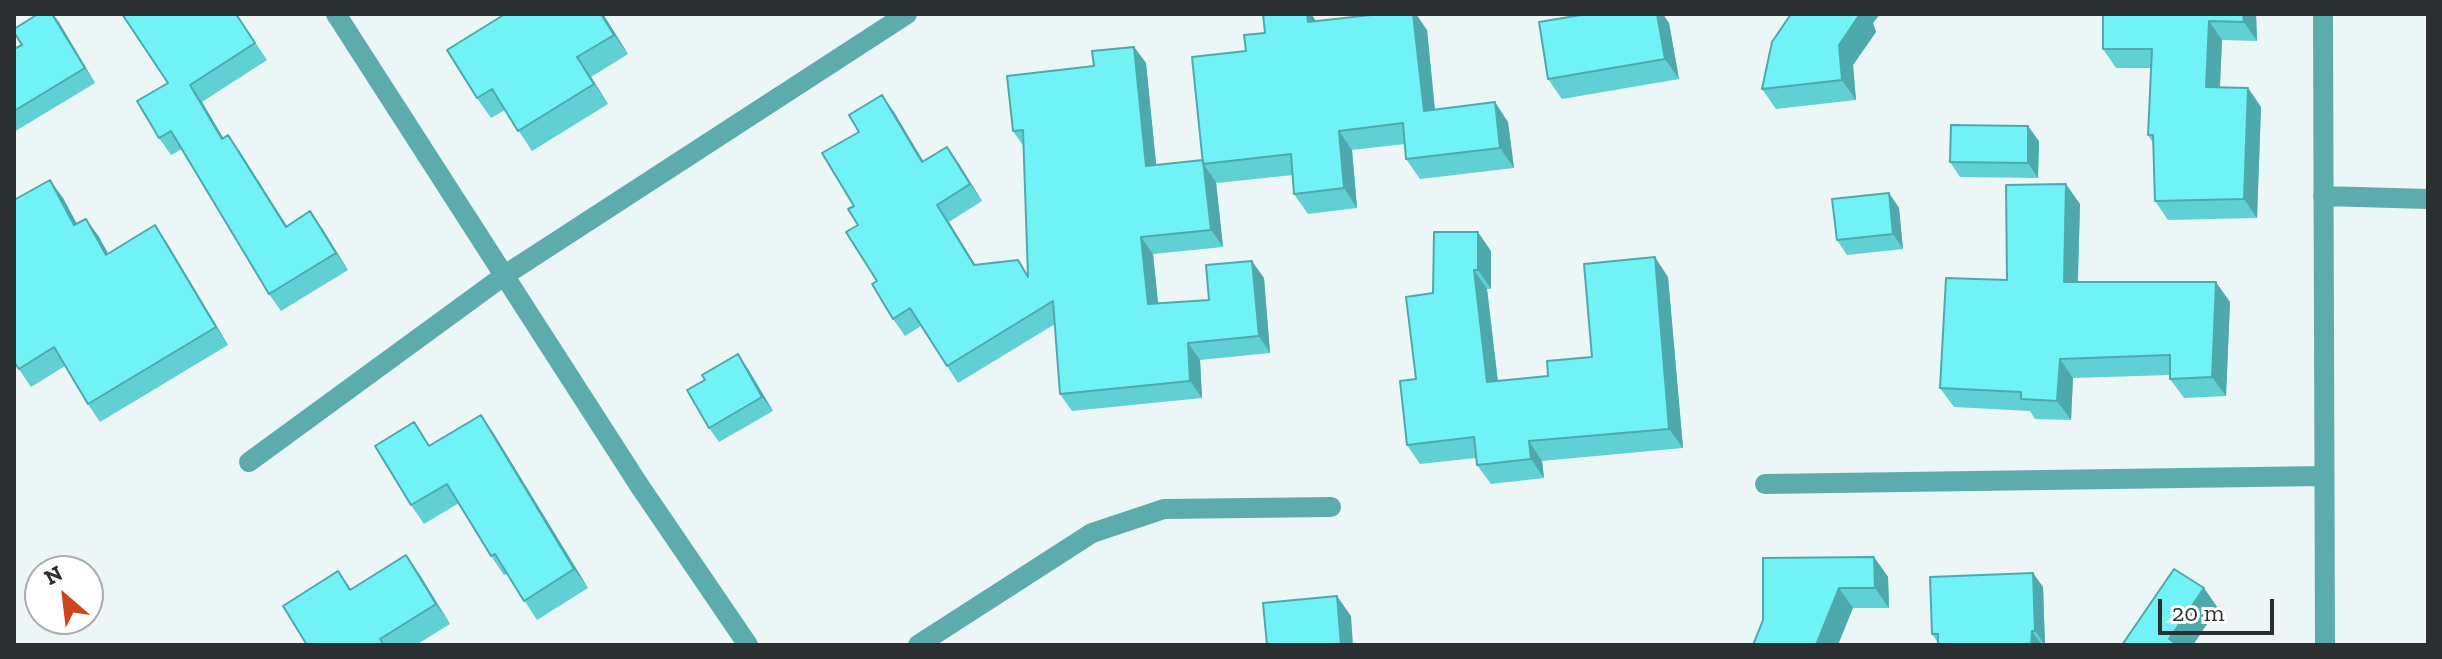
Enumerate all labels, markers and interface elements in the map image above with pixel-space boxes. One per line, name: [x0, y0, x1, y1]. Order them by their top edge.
north arrow: [24, 555, 104, 635]
text: N: [40, 559, 67, 591]
scale bar: [2162, 583, 2278, 633]
text: 20 m: [2172, 598, 2224, 627]

